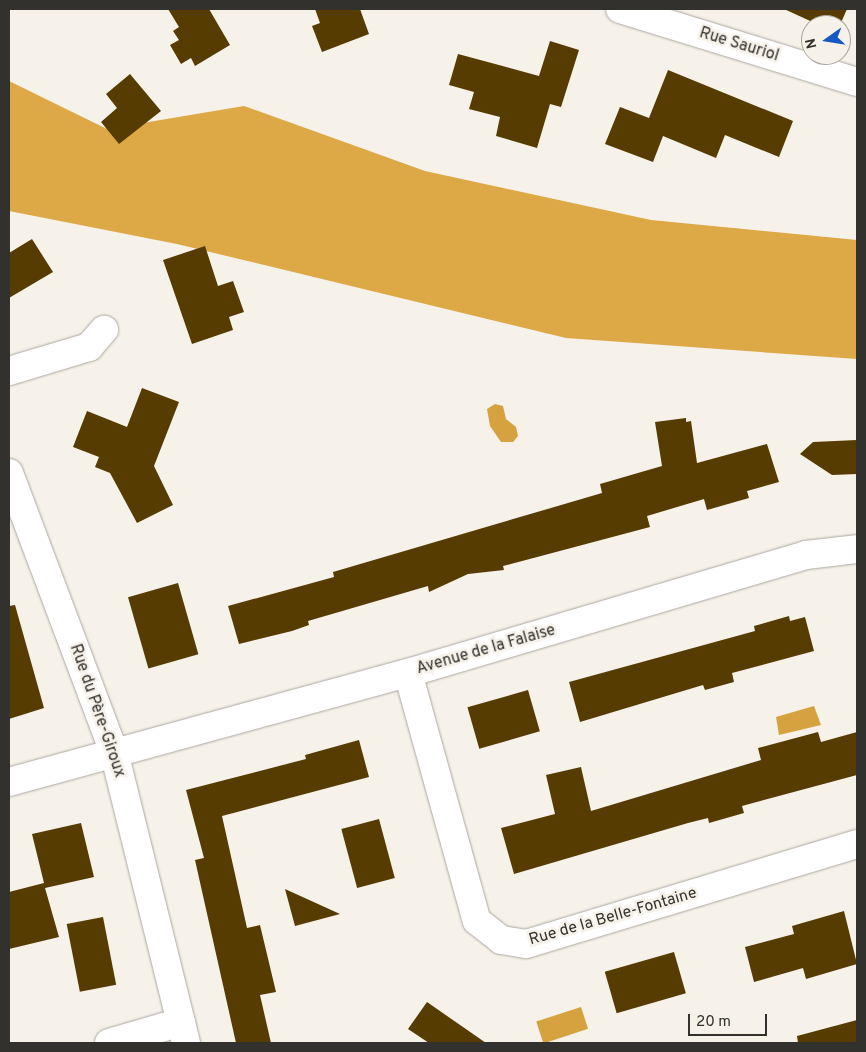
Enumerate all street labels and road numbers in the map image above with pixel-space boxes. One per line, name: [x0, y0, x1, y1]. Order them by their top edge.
street label: Rue Sauriol: [697, 24, 781, 66]
street label: Avenue de la Falaise: [414, 621, 558, 679]
street label: Rue du Père-Giroux: [65, 642, 129, 780]
street label: Rue de la Belle-Fontaine: [527, 884, 699, 950]

